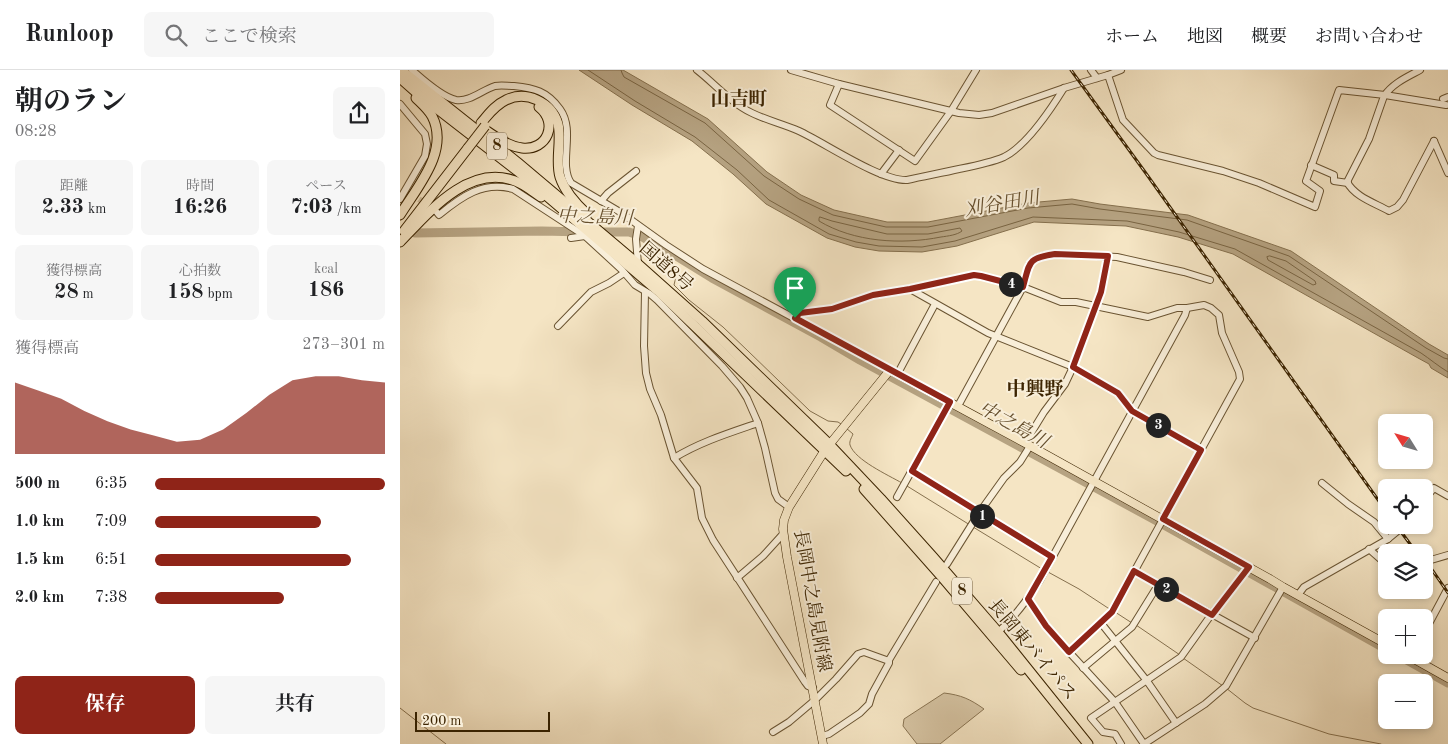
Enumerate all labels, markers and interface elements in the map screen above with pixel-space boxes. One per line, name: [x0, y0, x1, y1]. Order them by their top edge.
search box: [144, 12, 494, 57]
icon: search: [162, 21, 190, 49]
text: Runloop: [25, 23, 114, 47]
text: ここで検索: [202, 28, 297, 47]
text: ホーム: [1105, 28, 1159, 46]
text: 地図: [1187, 28, 1223, 46]
text: 概要: [1251, 28, 1287, 46]
text: お問い合わせ: [1315, 28, 1423, 46]
button: share: [333, 87, 385, 139]
district label: 山吉町: [710, 88, 768, 110]
text: 朝のラン: [15, 89, 127, 117]
text: 08:28: [15, 124, 57, 140]
road number: 8: [487, 132, 507, 160]
text: 距離: [60, 179, 88, 193]
text: 時間: [186, 179, 214, 193]
text: ペース: [305, 179, 347, 193]
water label: 刈谷田川: [963, 187, 1043, 221]
text: 2.33: [42, 197, 84, 218]
text: 16:26: [173, 197, 227, 218]
text: 7:03: [290, 197, 333, 218]
text: km: [84, 202, 106, 216]
text: /km: [333, 202, 362, 216]
water label: 中之島川: [557, 205, 635, 229]
street label: 国道8号: [636, 238, 698, 295]
text: kcal: [314, 262, 338, 276]
text: 獲得標高: [46, 264, 102, 278]
text: 心拍数: [179, 264, 221, 278]
pin: [774, 267, 816, 318]
pin: 4: [998, 272, 1024, 296]
icon: arrive: [781, 274, 809, 302]
text: 4: [1007, 277, 1016, 291]
text: 186: [308, 280, 344, 301]
text: 28: [54, 282, 79, 303]
text: 158: [167, 282, 204, 303]
text: m: [79, 287, 94, 301]
text: bpm: [204, 287, 233, 301]
text: 273–301 m: [302, 337, 385, 353]
text: 獲得標高: [15, 341, 79, 357]
district label: 中興野: [1006, 378, 1064, 400]
water label: 中之島川: [975, 398, 1054, 454]
pin: 3: [1146, 412, 1170, 438]
north arrow: [1378, 414, 1432, 469]
map controls: [1378, 414, 1433, 729]
text: 3: [1154, 418, 1163, 432]
text: 500 m: [15, 476, 60, 492]
text: 6:35: [95, 476, 127, 492]
button: locate: [1378, 479, 1433, 534]
pin: 1: [970, 504, 994, 528]
text: 1: [978, 509, 987, 523]
text: 1.0 km: [15, 514, 64, 530]
text: 7:09: [95, 514, 127, 530]
street label: 長岡中之島見附線: [791, 528, 835, 673]
button: layers: [1378, 544, 1433, 599]
text: 1.5 km: [15, 552, 64, 568]
text: 6:51: [95, 552, 127, 568]
pin: 2: [1154, 576, 1178, 602]
road number: 8: [952, 578, 972, 604]
text: 2: [1162, 582, 1171, 596]
text: 2.0 km: [15, 590, 64, 606]
text: 7:38: [95, 590, 127, 606]
street label: 長岡東バイパス: [985, 595, 1081, 704]
button: +: [1378, 609, 1433, 664]
button: −: [1378, 674, 1433, 729]
button: 保存: [15, 676, 195, 734]
button: 共有: [205, 676, 385, 734]
scale bar: [415, 709, 550, 732]
text: 200 m: [422, 714, 461, 728]

